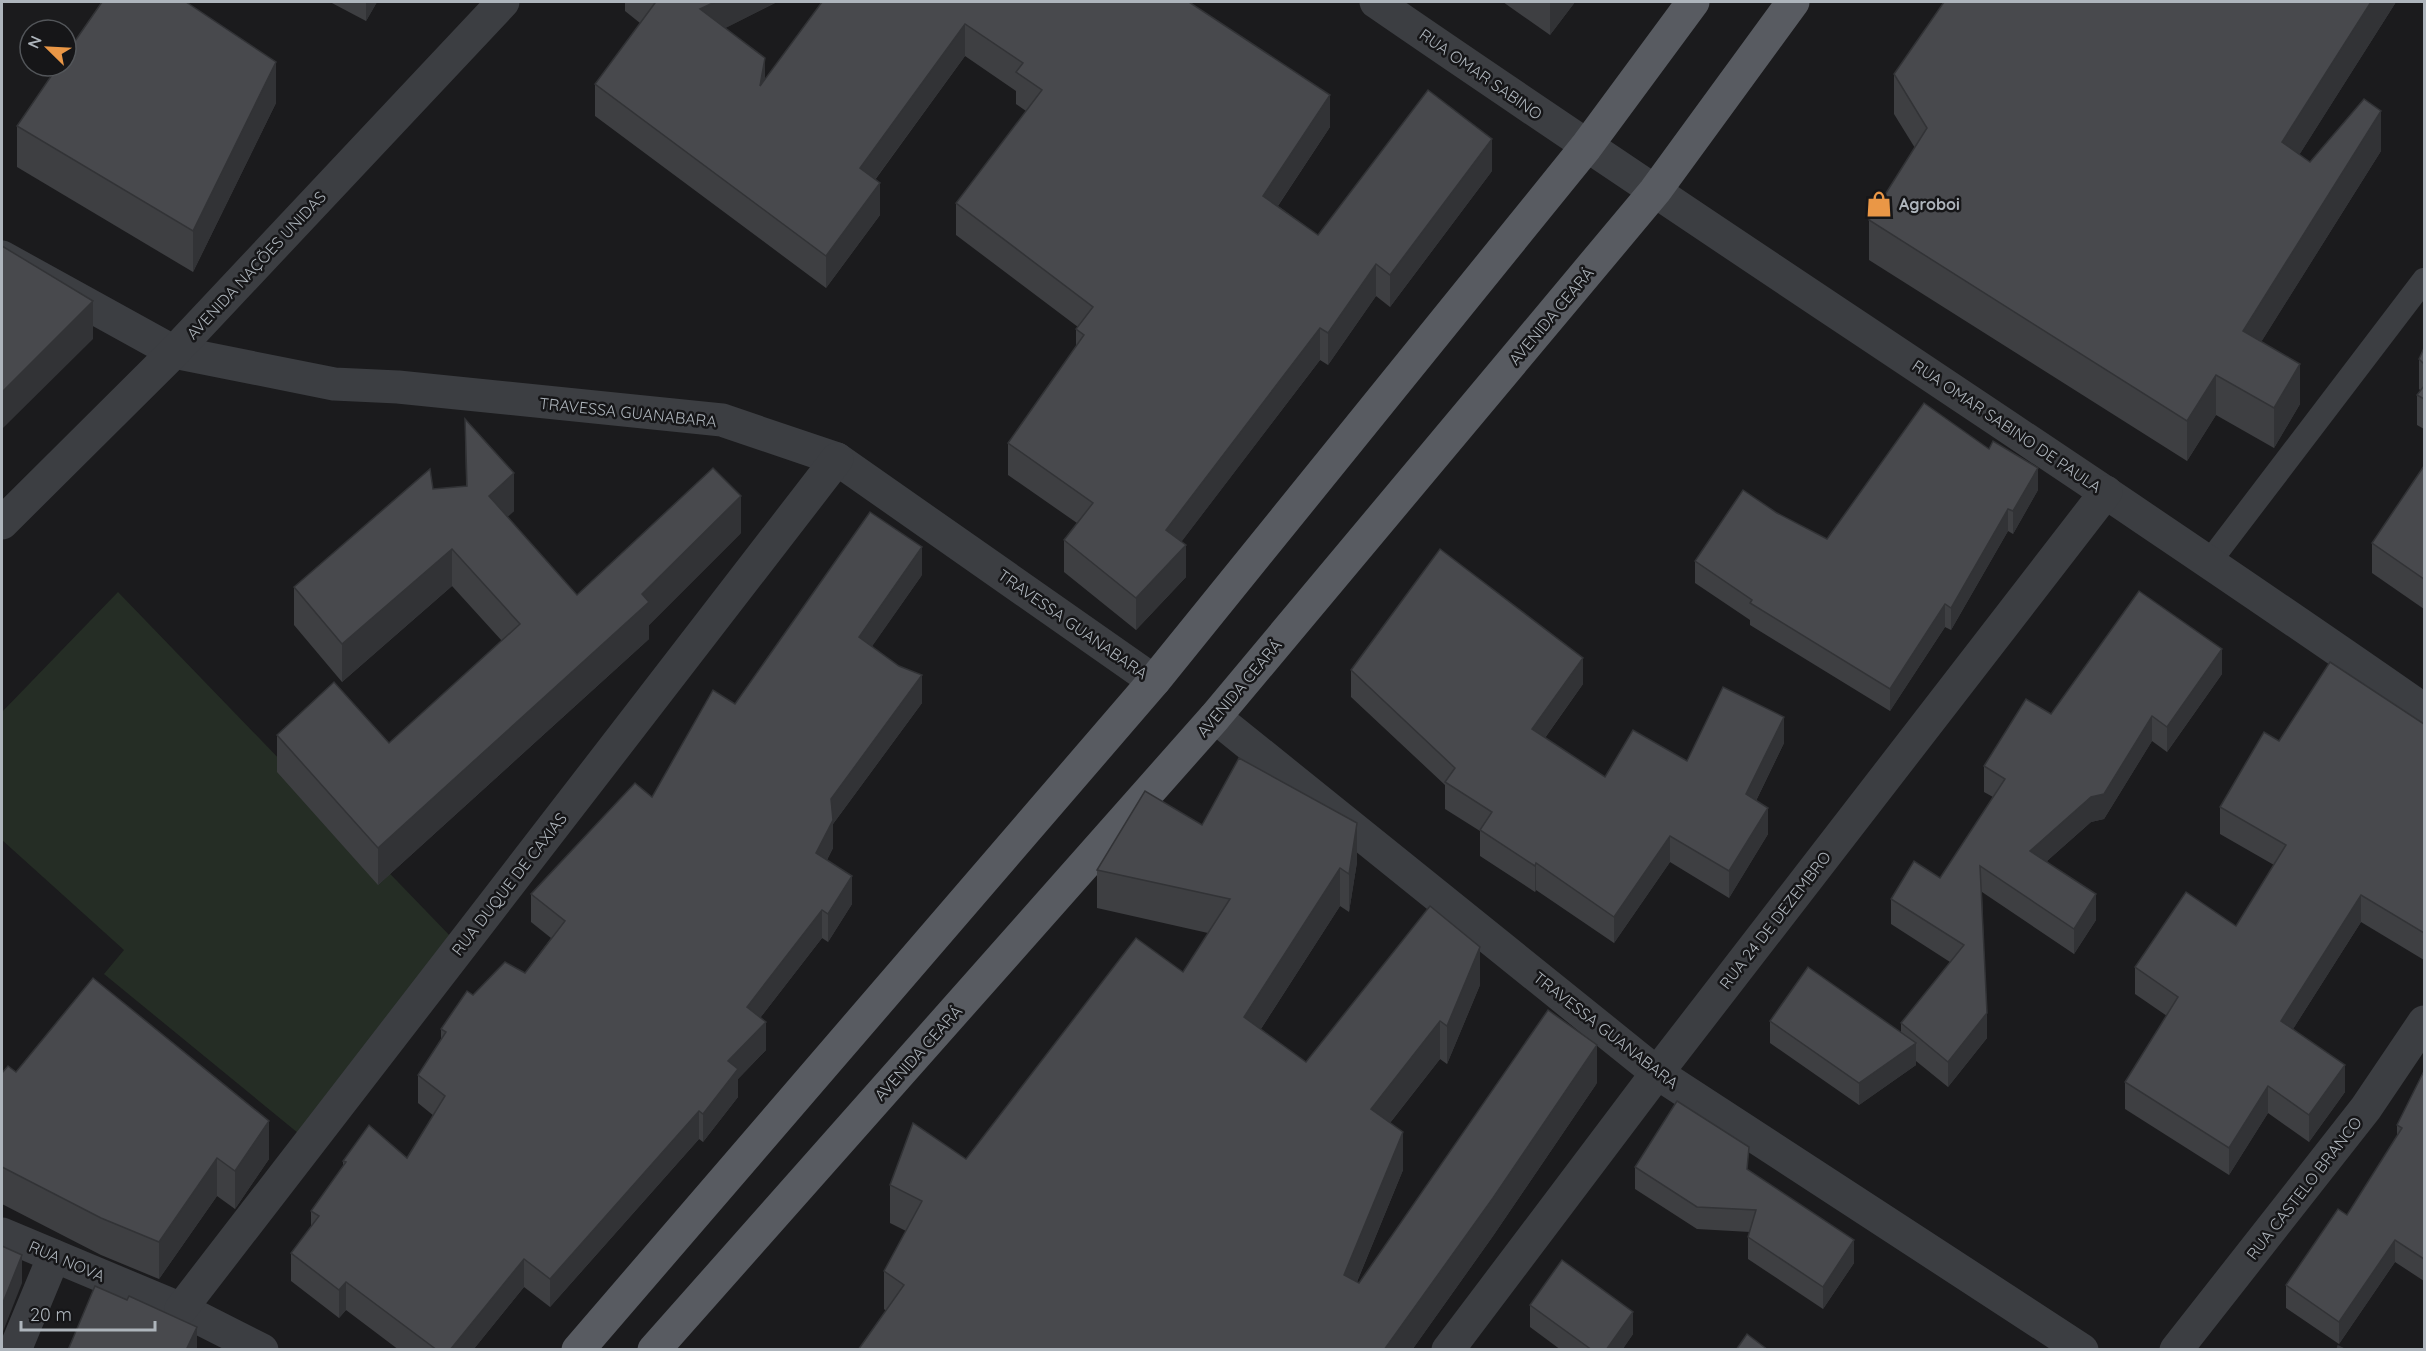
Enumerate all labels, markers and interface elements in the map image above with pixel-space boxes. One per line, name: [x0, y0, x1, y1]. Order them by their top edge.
north arrow: [18, 18, 78, 78]
street label: RUA OMAR SABINO: [1416, 24, 1546, 124]
text: N: [23, 32, 46, 51]
street label: AVENIDA NAÇÕES UNIDAS: [182, 187, 330, 343]
shop icon: Agroboi: [1864, 189, 1894, 219]
place label: Agroboi: [1899, 194, 1960, 214]
street label: AVENIDA CEARÁ: [1504, 263, 1598, 369]
street label: RUA OMAR SABINO DE PAULA: [1909, 355, 2105, 497]
street label: TRAVESSA GUANABARA: [538, 393, 718, 431]
street label: TRAVESSA GUANABARA: [994, 565, 1152, 683]
street label: AVENIDA CEARÁ: [1192, 635, 1286, 741]
street label: RUA DUQUE DE CAXIAS: [447, 809, 571, 959]
street label: RUA 24 DE DEZEMBRO: [1715, 847, 1835, 993]
street label: TRAVESSA GUANABARA: [1530, 967, 1682, 1093]
street label: AVENIDA CEARÁ: [870, 1001, 966, 1105]
street label: RUA CASTELO BRANCO: [2242, 1113, 2366, 1263]
street label: RUA NOVA: [26, 1236, 108, 1286]
scale bar: [21, 1294, 154, 1332]
text: 20 m: [30, 1303, 72, 1326]

